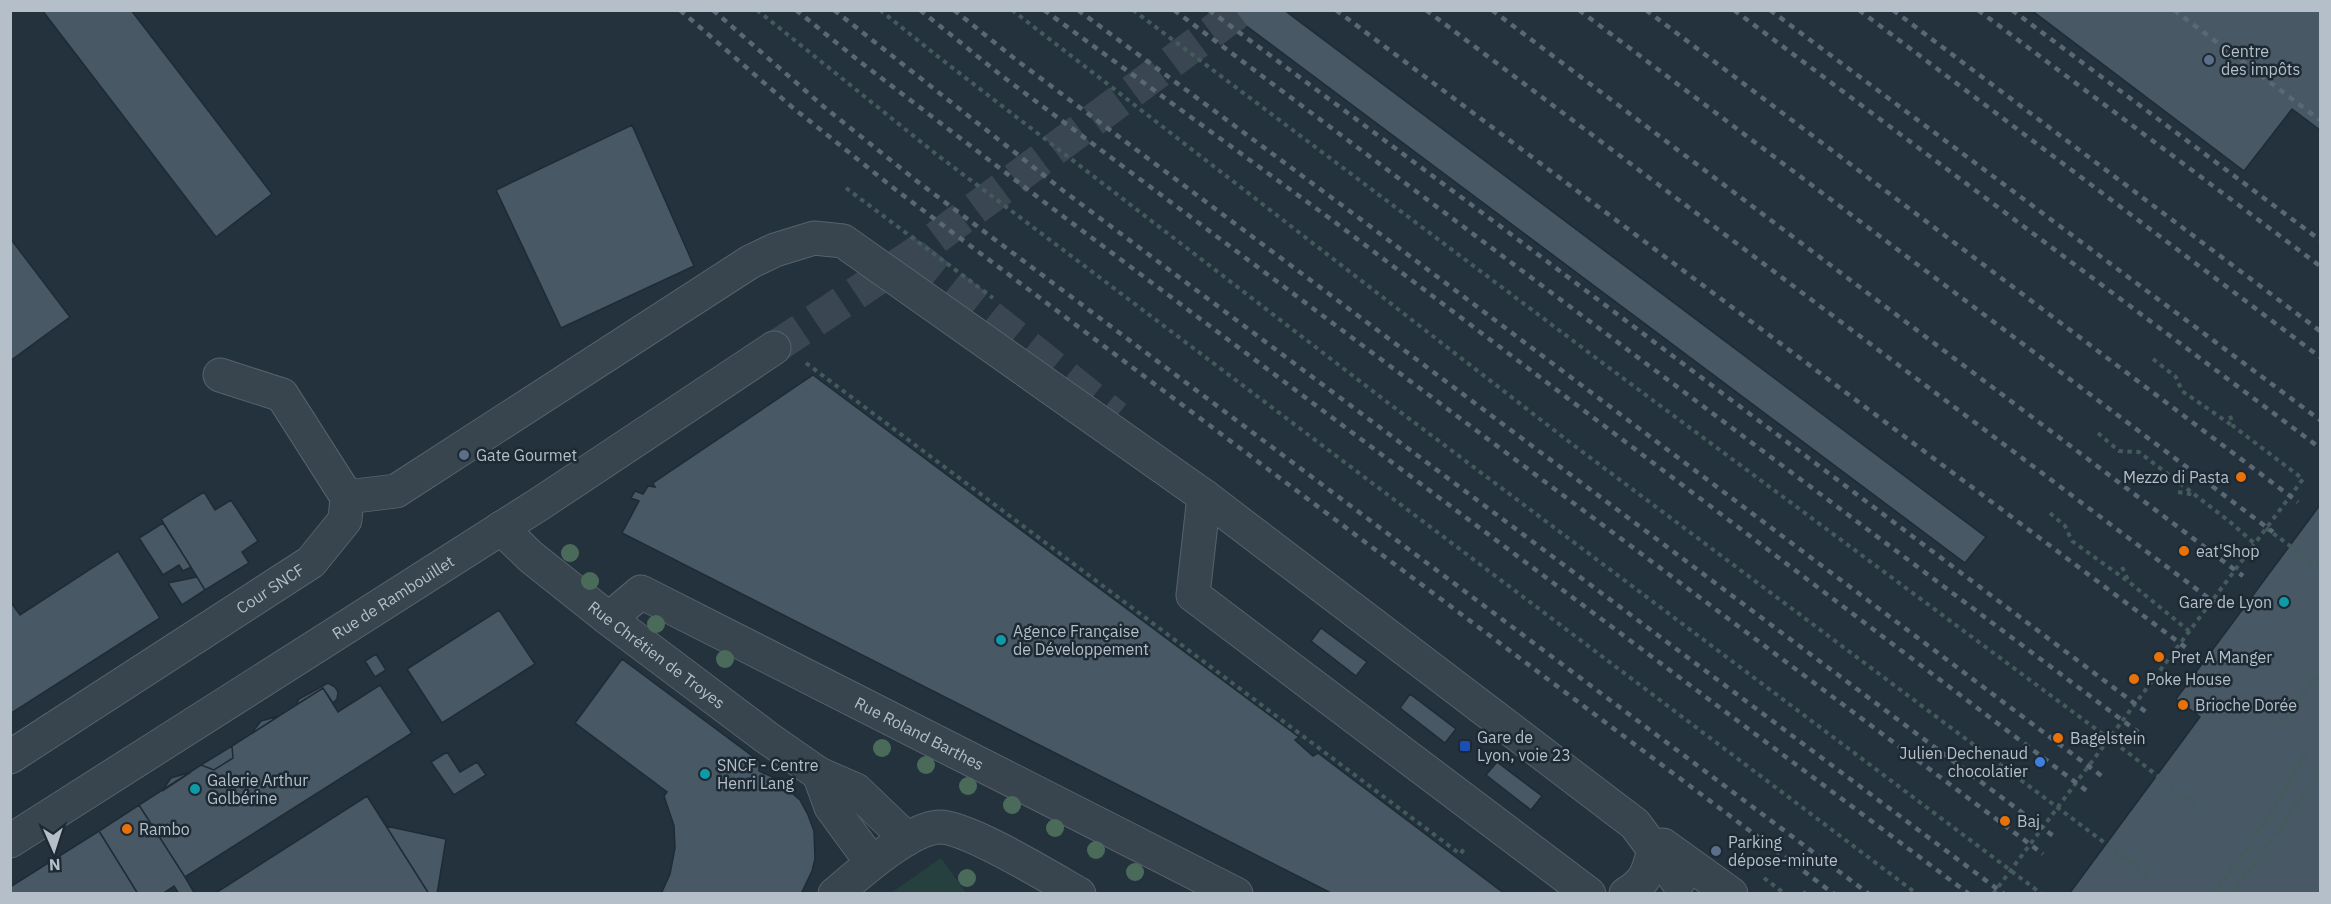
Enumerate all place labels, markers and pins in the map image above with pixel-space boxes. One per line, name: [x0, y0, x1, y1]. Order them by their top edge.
place label: Centre des impôts: [2221, 41, 2300, 79]
marker: Centre des impôts: [2202, 53, 2216, 67]
place label: Gate Gourmet: [476, 445, 577, 465]
marker: Gate Gourmet: [457, 448, 471, 462]
place label: Mezzo di Pasta: [2123, 467, 2229, 487]
marker: Mezzo di Pasta: [2234, 470, 2248, 484]
place label: eat'Shop: [2196, 541, 2259, 561]
marker: eat'Shop: [2177, 544, 2191, 558]
place label: Gare de Lyon: [2179, 592, 2272, 612]
marker: Gare de Lyon: [2277, 595, 2291, 609]
place label: Agence Française de Développement: [1013, 621, 1149, 659]
marker: Agence Française de Développement: [994, 633, 1008, 647]
place label: Pret A Manger: [2171, 647, 2272, 667]
marker: Pret A Manger: [2152, 650, 2166, 664]
place label: Poke House: [2146, 669, 2231, 689]
marker: Poke House: [2127, 672, 2141, 686]
place label: Brioche Dorée: [2195, 695, 2297, 715]
marker: Brioche Dorée: [2176, 698, 2190, 712]
place label: Gare de Lyon, voie 23: [1477, 727, 1571, 765]
place label: Bagelstein: [2070, 728, 2146, 748]
marker: Bagelstein: [2051, 731, 2065, 745]
marker: Gare de Lyon, voie 23: [1458, 739, 1472, 753]
place label: Julien Dechenaud chocolatier: [1899, 743, 2028, 781]
place label: SNCF - Centre Henri Lang: [717, 755, 819, 793]
marker: Julien Dechenaud chocolatier: [2033, 755, 2047, 769]
marker: SNCF - Centre Henri Lang: [698, 767, 712, 781]
place label: Galerie Arthur Golbérine: [207, 770, 308, 808]
marker: Galerie Arthur Golbérine: [188, 782, 202, 796]
place label: Baj: [2017, 811, 2040, 831]
marker: Baj: [1998, 814, 2012, 828]
place label: Rambo: [139, 819, 190, 839]
marker: Rambo: [120, 822, 134, 836]
place label: Parking dépose-minute: [1728, 832, 1838, 870]
marker: Parking dépose-minute: [1709, 844, 1723, 858]

